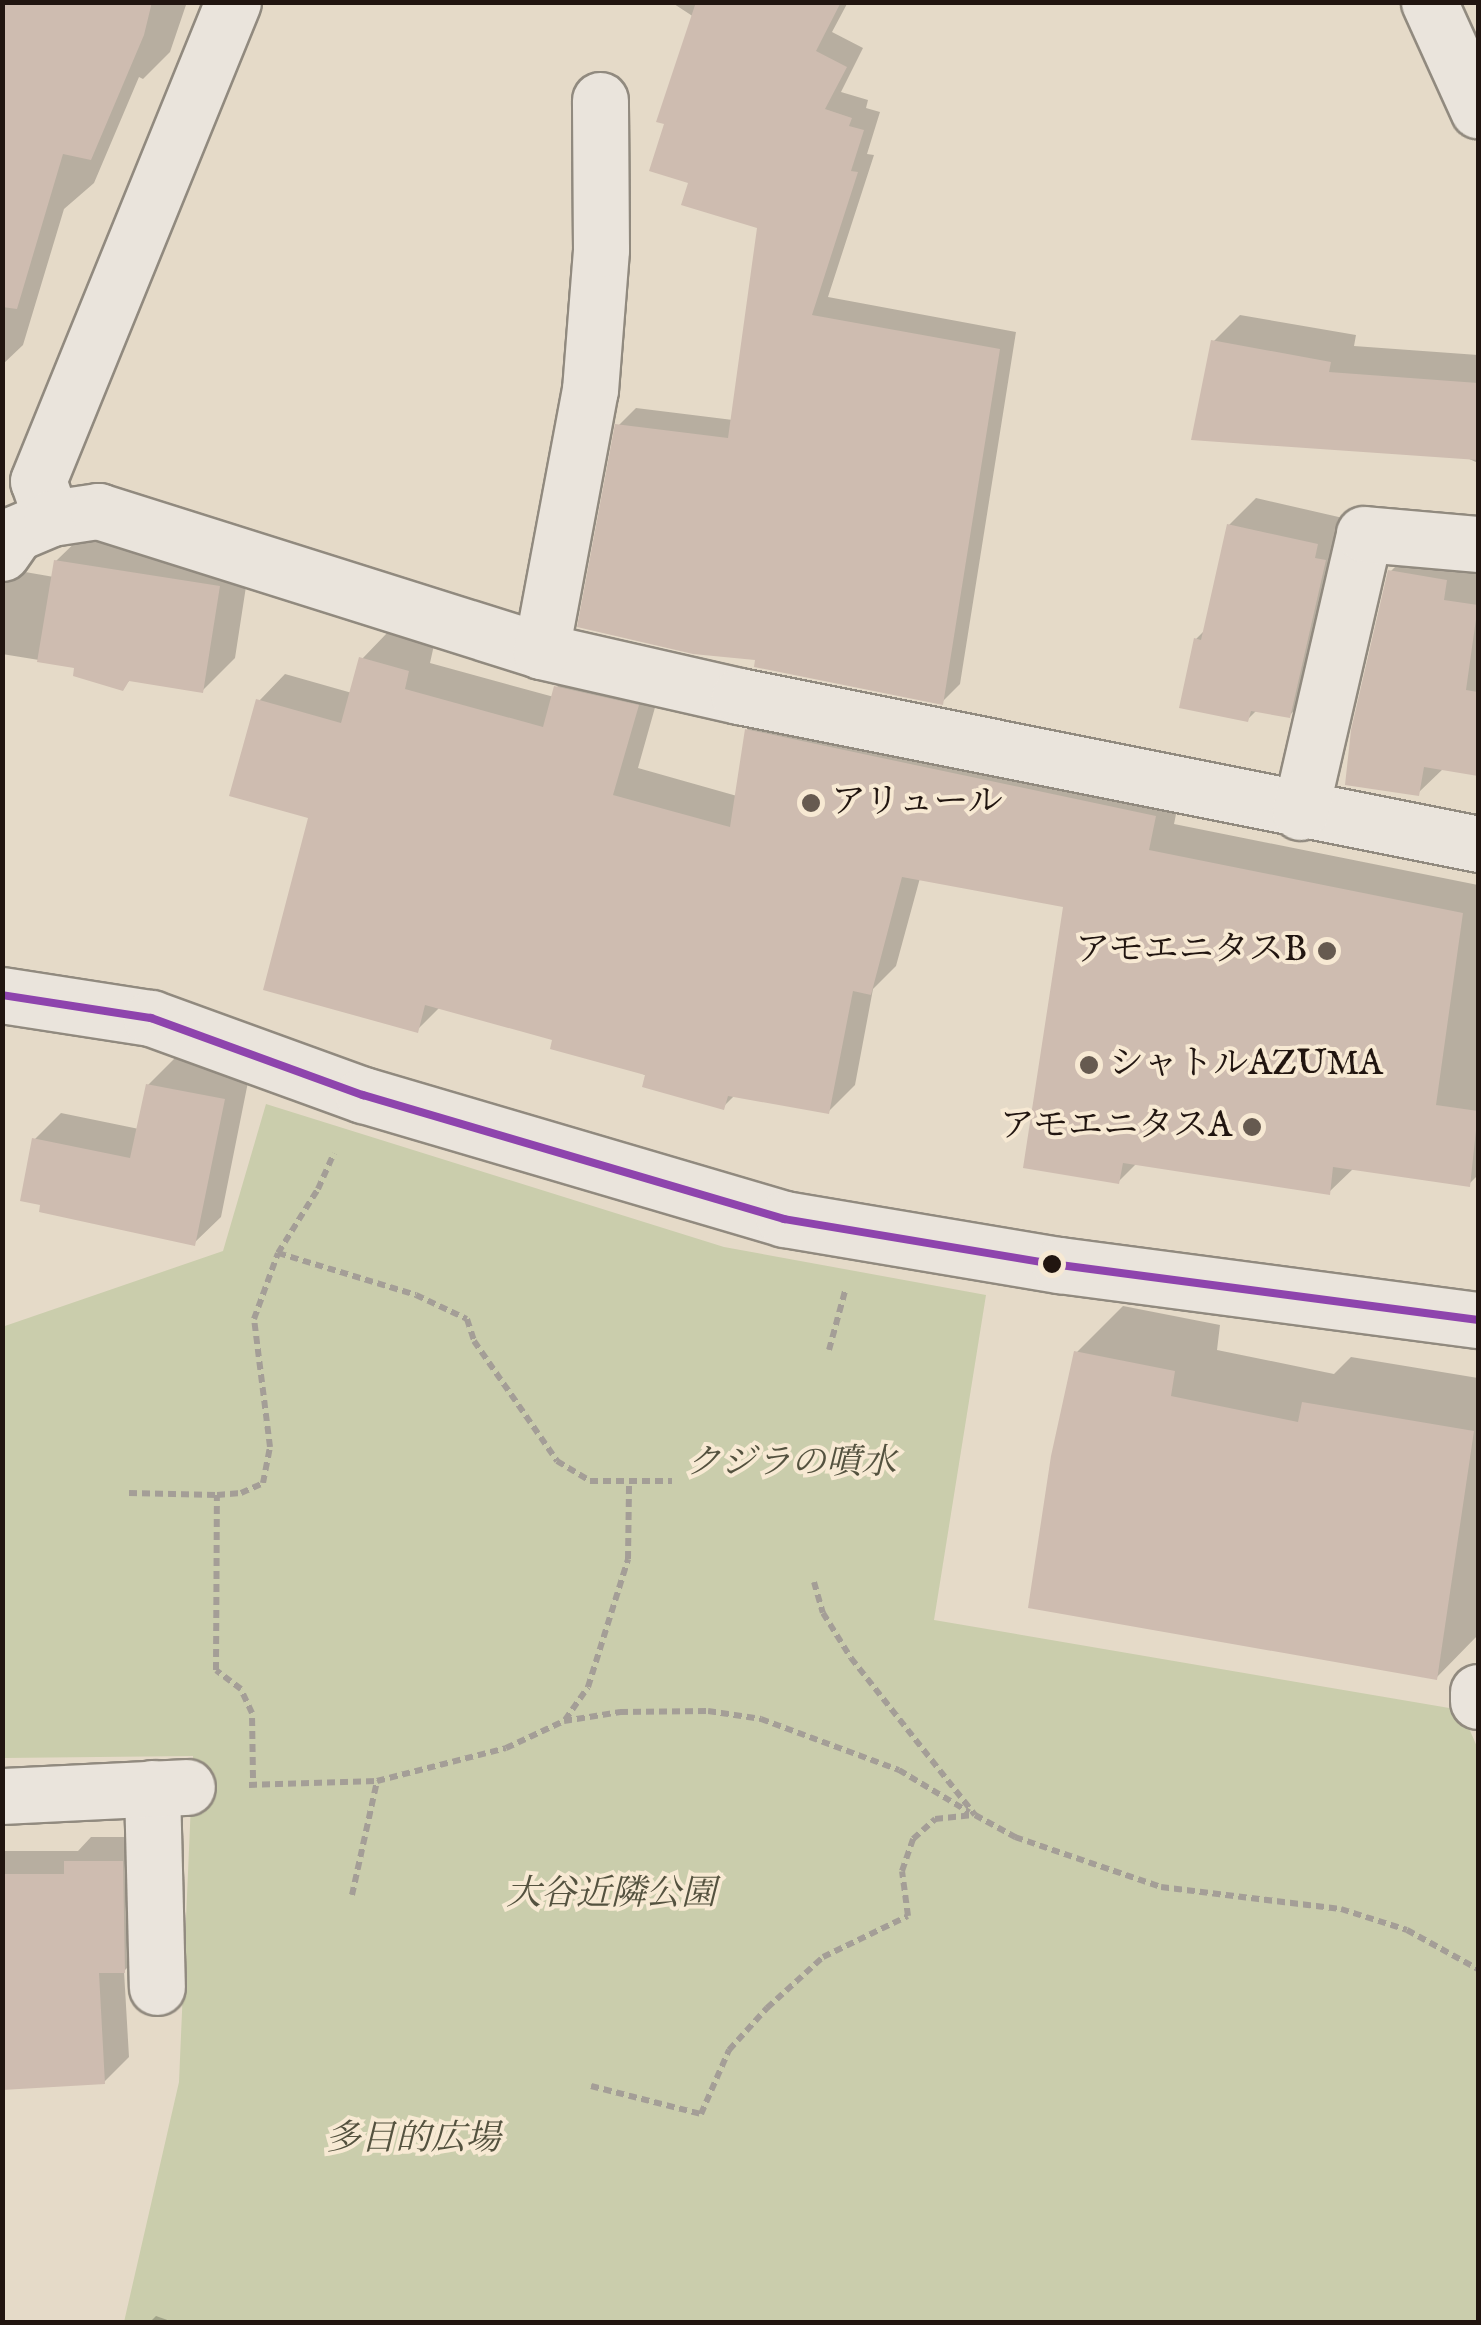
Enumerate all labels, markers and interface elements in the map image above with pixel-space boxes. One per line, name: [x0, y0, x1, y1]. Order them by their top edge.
place label: アリュール: [831, 782, 1006, 824]
marker: アリュール: [800, 792, 822, 814]
place label: アモエニタスB: [1074, 930, 1307, 972]
marker: アモエニタスB: [1316, 940, 1338, 962]
place label: シャトルAZUMA: [1109, 1044, 1383, 1086]
marker: シャトルAZUMA: [1078, 1054, 1100, 1076]
place label: アモエニタスA: [998, 1106, 1232, 1148]
marker: アモエニタスA: [1241, 1116, 1263, 1138]
unlabelled marker: [1042, 1254, 1062, 1274]
park label: クジラの噴水: [686, 1443, 896, 1485]
park label: 大谷近隣公園: [506, 1874, 716, 1916]
park label: 多目的広場: [326, 2119, 500, 2161]

